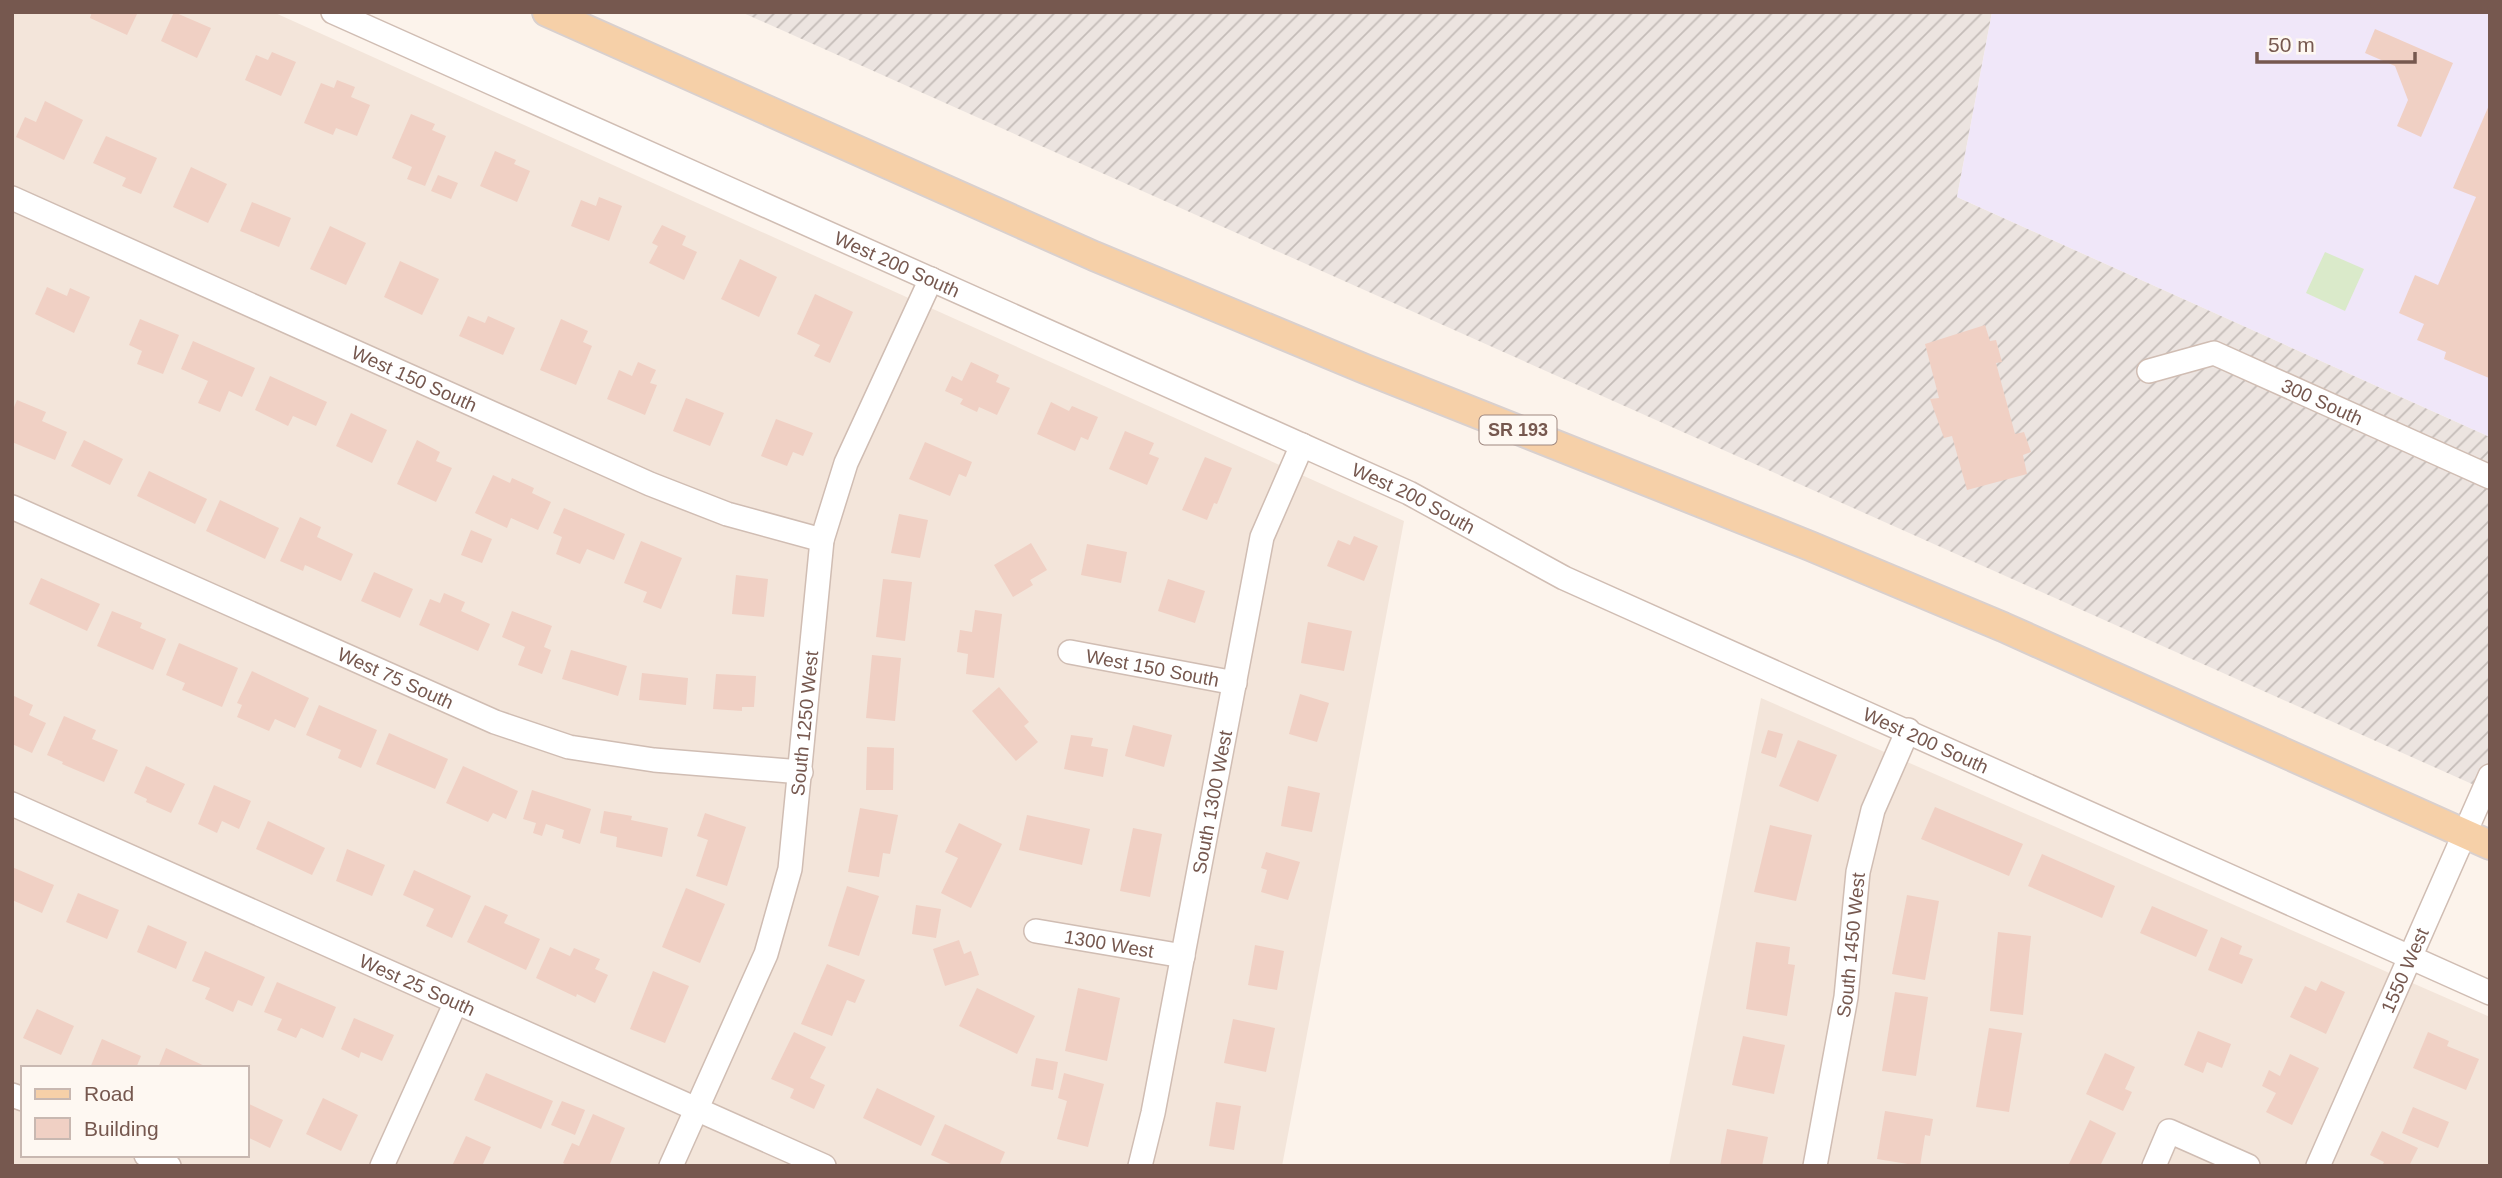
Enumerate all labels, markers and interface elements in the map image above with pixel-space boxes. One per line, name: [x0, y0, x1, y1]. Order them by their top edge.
scale bar: [2257, 21, 2414, 65]
text: 50 m: [2268, 33, 2315, 56]
street label: West 200 South: [831, 228, 963, 302]
street label: West 150 South: [348, 342, 480, 416]
street label: 300 South: [2278, 375, 2366, 429]
road number: SR 193: [1480, 416, 1556, 444]
street label: West 200 South: [1349, 459, 1479, 538]
street label: West 75 South: [334, 643, 457, 713]
street label: West 150 South: [1084, 645, 1221, 691]
street label: South 1250 West: [787, 649, 822, 797]
street label: West 200 South: [1860, 703, 1992, 778]
street label: South 1300 West: [1188, 728, 1236, 876]
street label: South 1450 West: [1832, 871, 1869, 1019]
street label: 1550 West: [2377, 924, 2433, 1016]
street label: 1300 West: [1062, 926, 1156, 962]
street label: West 25 South: [356, 950, 478, 1020]
legend: [21, 1066, 248, 1157]
text: Road: [84, 1082, 134, 1105]
text: Building: [84, 1117, 159, 1140]

